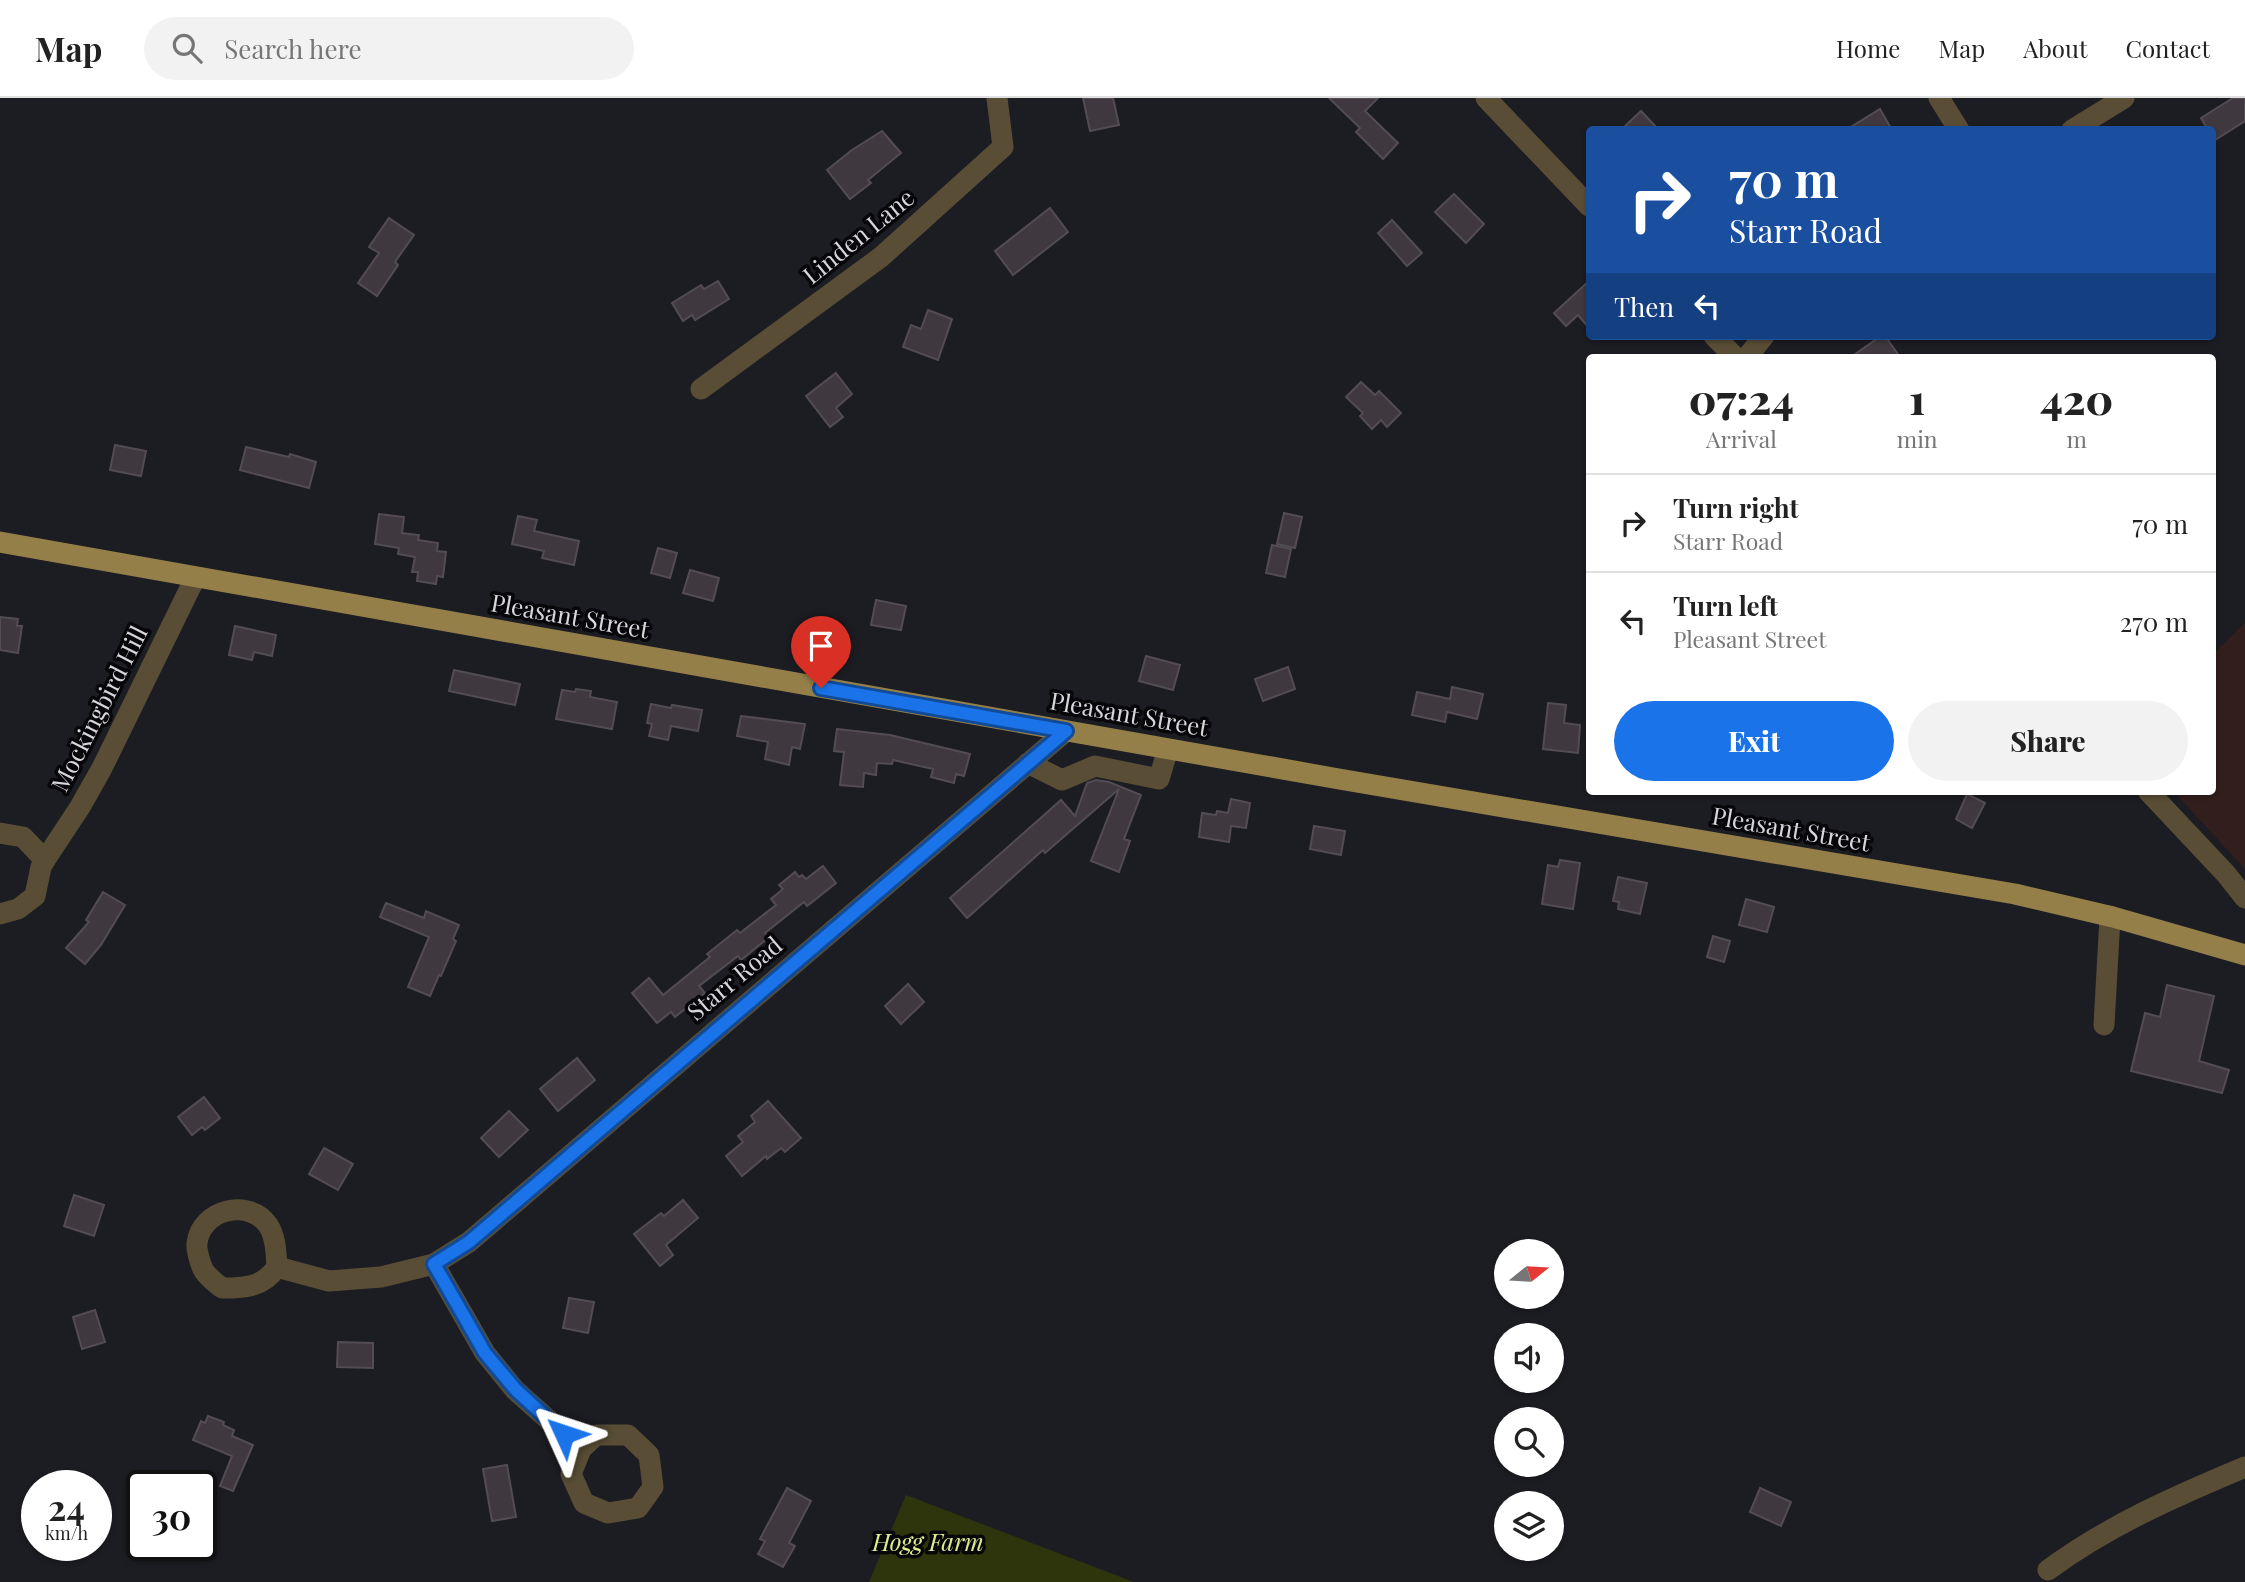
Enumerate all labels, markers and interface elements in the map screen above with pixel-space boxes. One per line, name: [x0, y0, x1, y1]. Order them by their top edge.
search box: [144, 17, 634, 80]
text: Map: [35, 26, 102, 70]
icon: search: [168, 29, 206, 67]
text: Search here: [224, 31, 362, 66]
text: Home: [1836, 32, 1900, 64]
text: Map: [1938, 32, 1985, 64]
text: About: [2023, 32, 2087, 64]
text: Contact: [2125, 32, 2210, 64]
text: 70 m: [1729, 145, 1839, 210]
icon: right: [1614, 154, 1705, 245]
street label: Linden Lane: [795, 181, 920, 290]
text: Starr Road: [1729, 208, 1882, 251]
icon: left: [1688, 287, 1726, 325]
text: Then: [1614, 289, 1674, 324]
text: 07:24: [1689, 370, 1794, 426]
text: 1: [1909, 370, 1925, 426]
text: 420: [2040, 370, 2113, 426]
text: Arrival: [1706, 423, 1777, 454]
text: min: [1897, 423, 1938, 454]
text: m: [2067, 423, 2087, 454]
text: Turn right: [1673, 490, 1799, 525]
icon: right: [1614, 504, 1652, 542]
text: 70 m: [2132, 506, 2188, 541]
text: Starr Road: [1673, 525, 1783, 556]
street label: Pleasant Street: [489, 585, 652, 645]
text: Turn left: [1673, 588, 1778, 623]
icon: left: [1614, 602, 1652, 640]
text: 270 m: [2120, 604, 2188, 639]
pin: [791, 616, 851, 688]
street label: Mockingbird Hill: [43, 620, 154, 796]
text: Pleasant Street: [1673, 623, 1826, 654]
icon: arrive: [802, 627, 840, 665]
street label: Pleasant Street: [1048, 683, 1211, 743]
button: Exit: [1614, 701, 1894, 781]
button: Share: [1908, 701, 2188, 781]
street label: Pleasant Street: [1710, 798, 1873, 858]
street label: Starr Road: [679, 928, 788, 1027]
north arrow: [1494, 1239, 1564, 1309]
map controls: [1494, 1239, 1564, 1561]
button: sound: [1494, 1323, 1564, 1393]
position arrow: [527, 1397, 601, 1471]
button: search: [1494, 1407, 1564, 1477]
speed limit sign: 30: [126, 1470, 217, 1561]
text: 24: [48, 1483, 85, 1530]
button: layers: [1494, 1491, 1564, 1561]
text: km/h: [45, 1521, 88, 1545]
park label: Hogg Farm: [871, 1525, 984, 1557]

